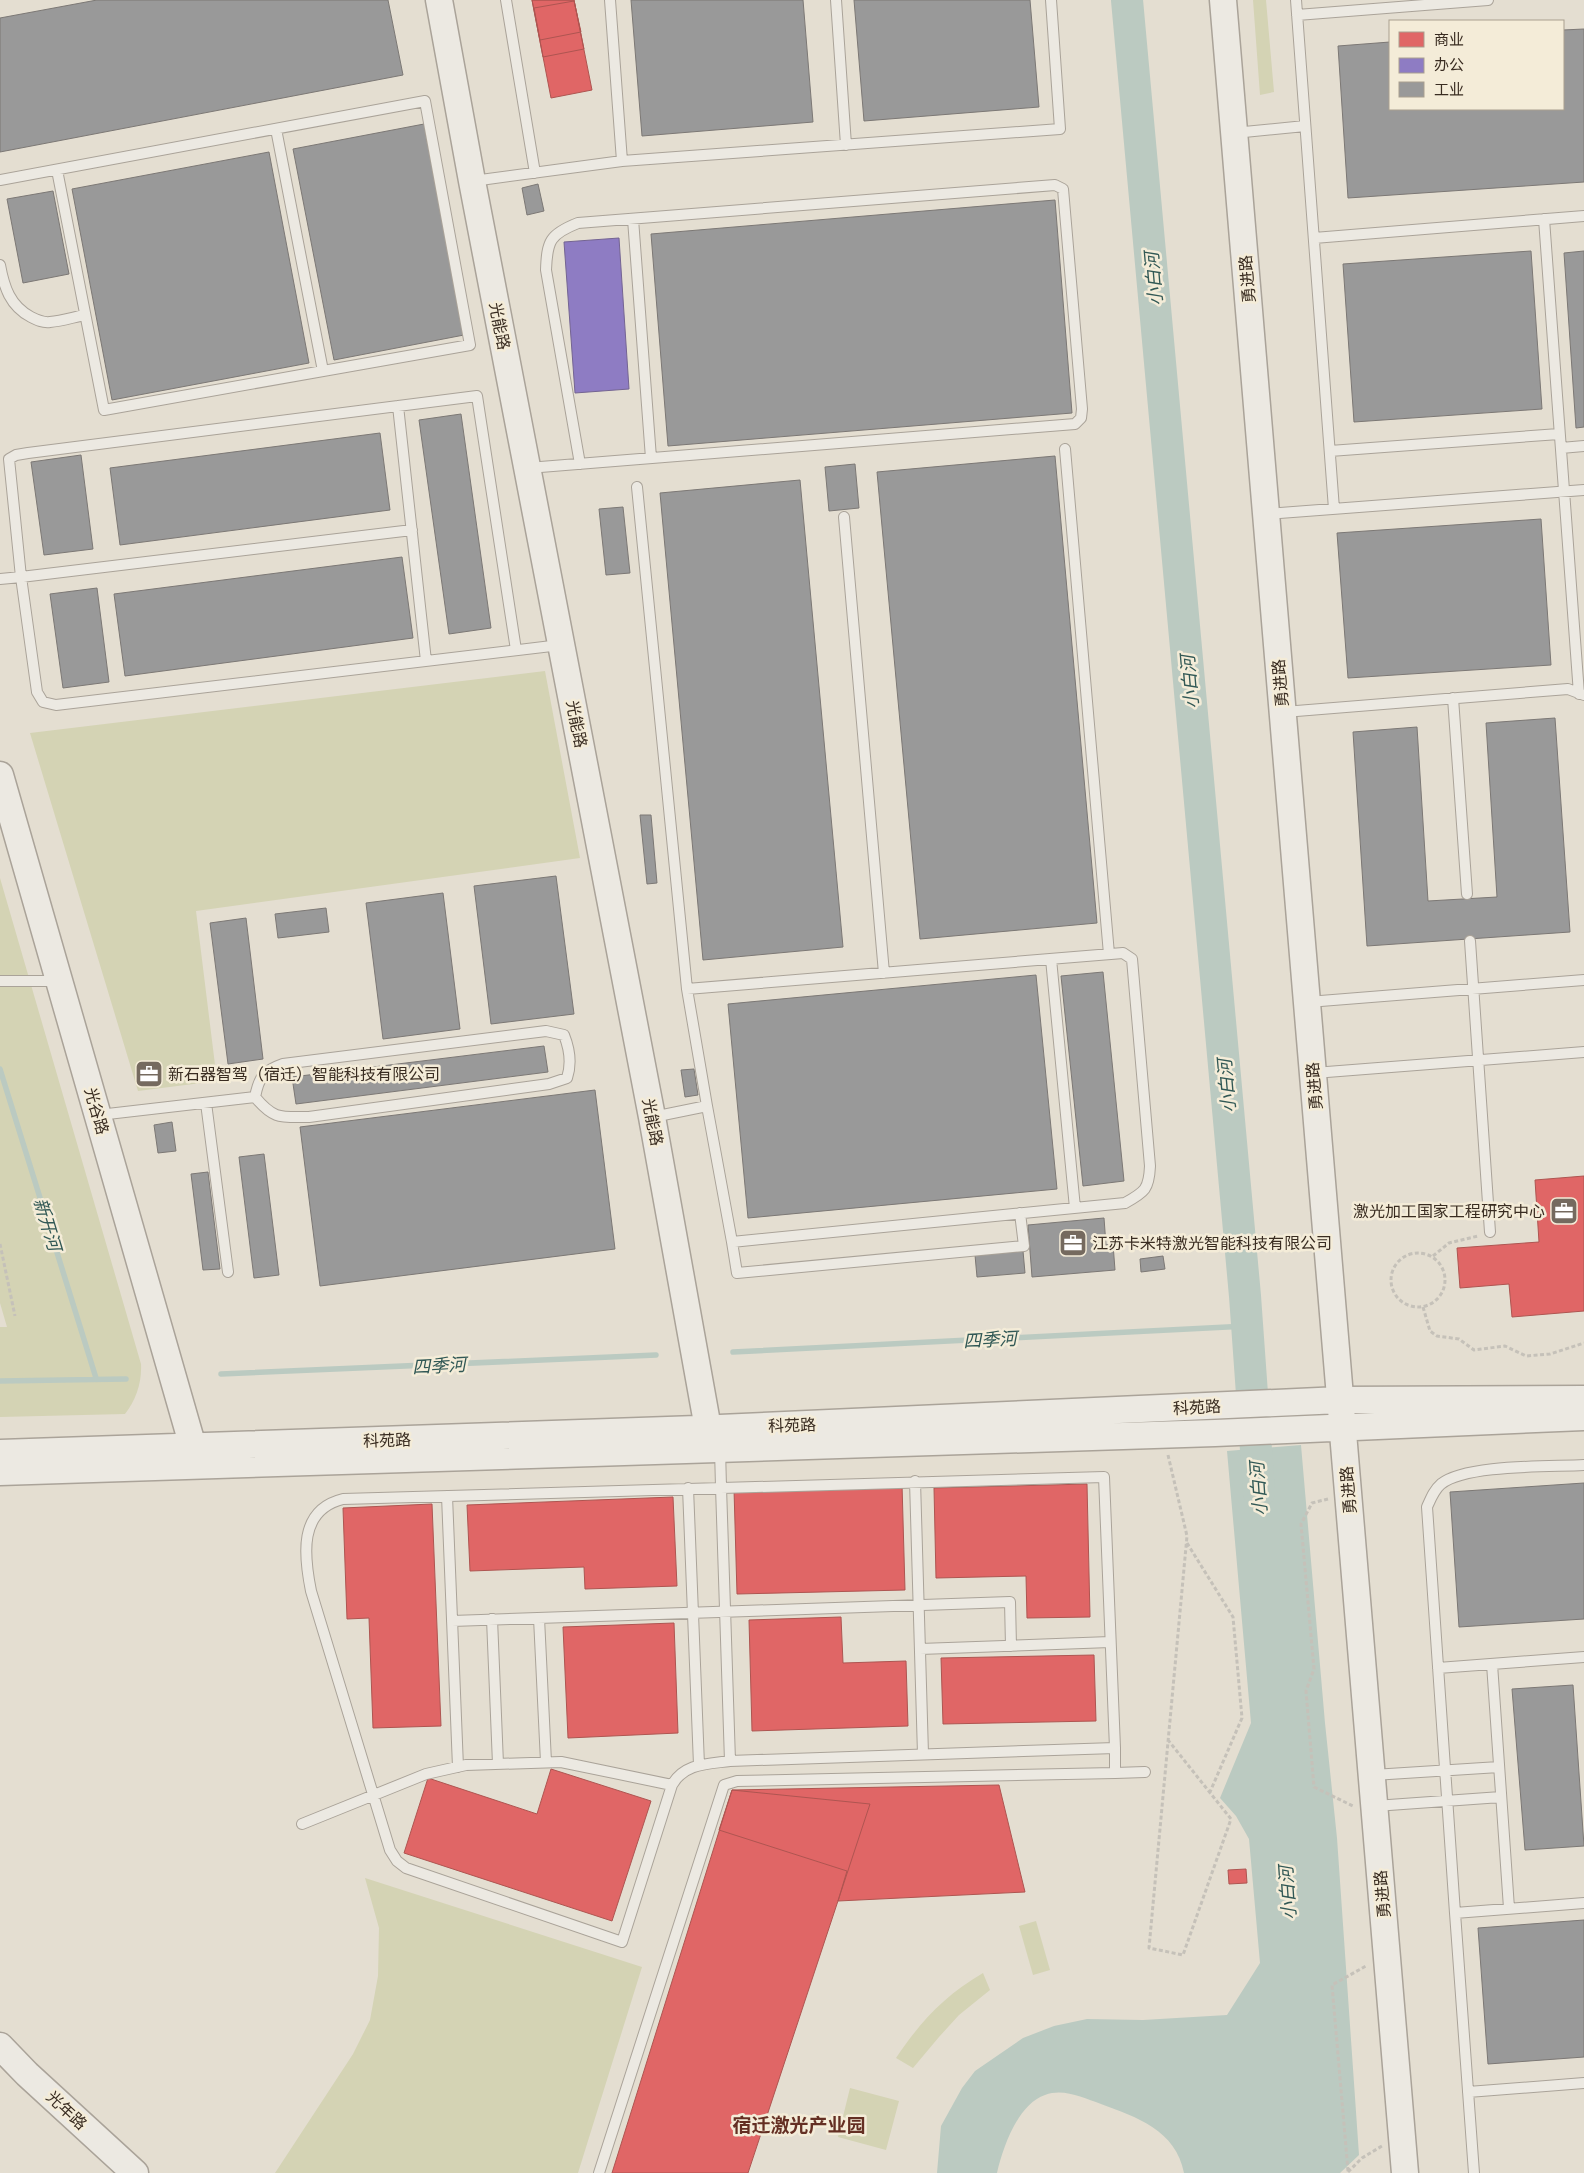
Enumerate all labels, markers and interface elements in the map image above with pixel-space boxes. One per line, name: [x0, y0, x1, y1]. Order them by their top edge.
legend: [1389, 20, 1564, 110]
text: 商业: [1434, 29, 1464, 49]
text: 办公: [1434, 54, 1464, 74]
text: 工业: [1434, 79, 1464, 99]
water label: 小白河: [1138, 248, 1167, 307]
street label: 勇进路: [1234, 254, 1260, 304]
street label: 光能路: [485, 300, 515, 352]
water label: 小白河: [1174, 651, 1203, 710]
street label: 勇进路: [1267, 658, 1293, 708]
street label: 光能路: [562, 698, 592, 750]
water label: 小白河: [1211, 1055, 1240, 1114]
office icon: 新石器智驾（宿迁）智能科技有限公司: [134, 1059, 164, 1089]
street label: 勇进路: [1301, 1061, 1327, 1111]
place label: 新石器智驾（宿迁）智能科技有限公司: [168, 1063, 440, 1085]
street label: 光谷路: [80, 1085, 114, 1137]
street label: 光能路: [638, 1096, 668, 1148]
water label: 新开河: [29, 1195, 68, 1256]
office icon: 激光加工国家工程研究中心: [1549, 1196, 1579, 1226]
place label: 激光加工国家工程研究中心: [1353, 1200, 1545, 1222]
office icon: 江苏卡米特激光智能科技有限公司: [1058, 1228, 1088, 1258]
place label: 江苏卡米特激光智能科技有限公司: [1092, 1232, 1332, 1254]
water label: 四季河: [962, 1325, 1021, 1352]
water label: 四季河: [411, 1351, 470, 1378]
street label: 科苑路: [1172, 1395, 1222, 1419]
street label: 科苑路: [768, 1413, 816, 1437]
street label: 科苑路: [363, 1428, 411, 1452]
water label: 小白河: [1244, 1458, 1272, 1517]
street label: 勇进路: [1335, 1465, 1361, 1515]
water label: 小白河: [1273, 1862, 1301, 1921]
street label: 勇进路: [1369, 1869, 1395, 1919]
street label: 光年路: [42, 2086, 92, 2134]
district label: 宿迁激光产业园: [732, 2112, 866, 2137]

